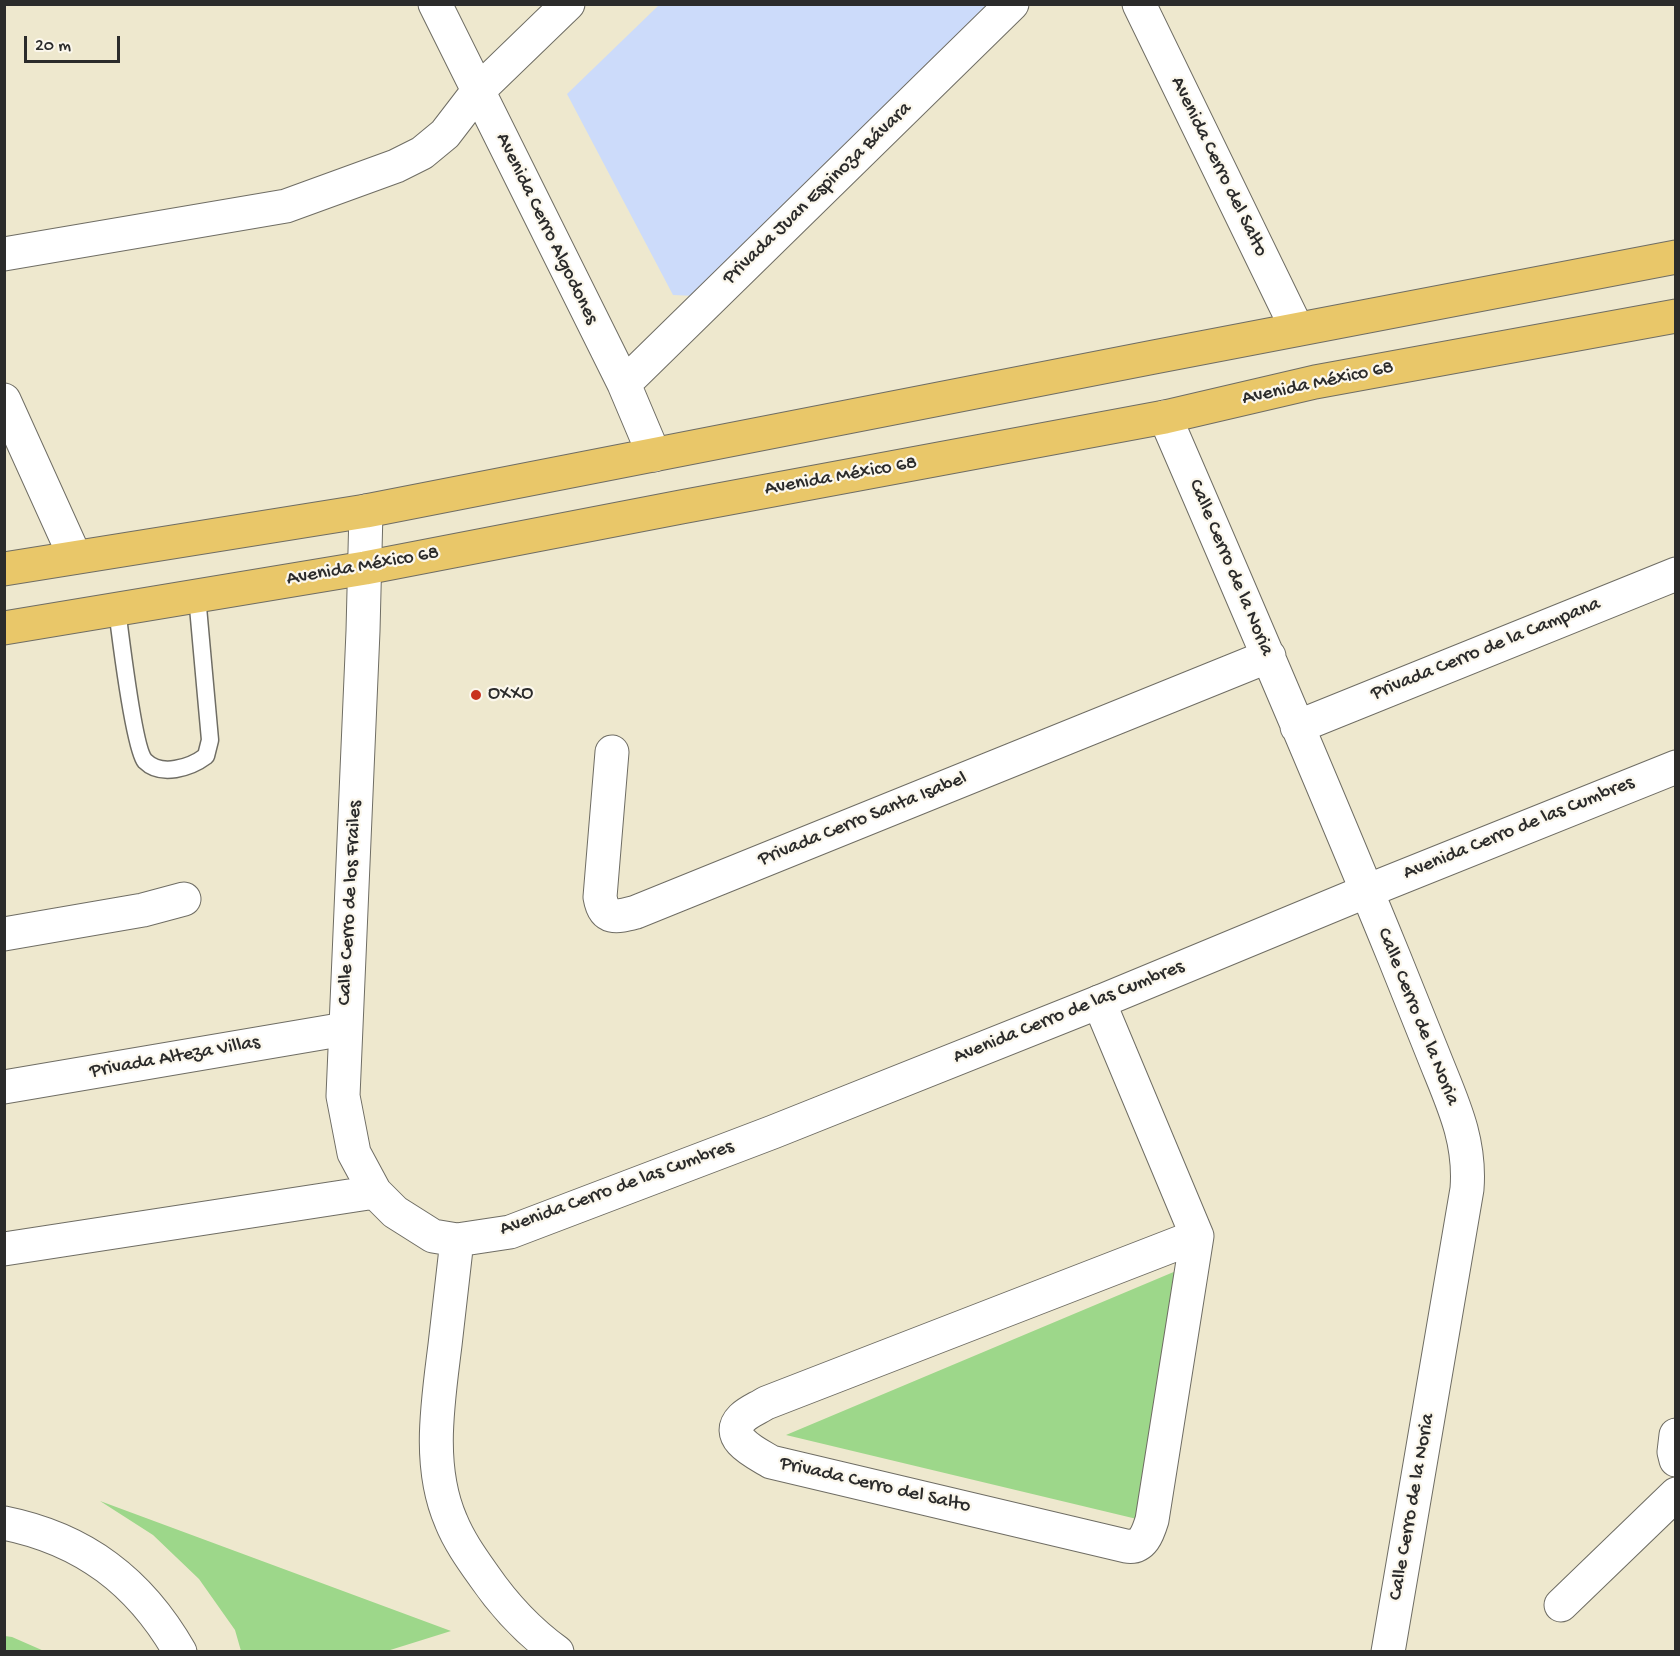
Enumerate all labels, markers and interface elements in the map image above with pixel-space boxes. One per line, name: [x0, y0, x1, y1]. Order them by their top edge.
scale bar: [27, 24, 123, 62]
text: 20 m: [35, 36, 71, 57]
street label: Avenida Cerro del Salto: [1164, 73, 1272, 261]
street label: Privada Juan Espinoza Bávara: [719, 97, 917, 291]
street label: Avenida Cerro Algodones: [489, 129, 603, 329]
street label: Avenida México 68: [1240, 356, 1396, 412]
street label: Avenida México 68: [763, 452, 919, 502]
street label: Calle Cerro de la Noria: [1182, 476, 1278, 660]
street label: Avenida México 68: [285, 542, 441, 592]
street label: Privada Cerro de la Campana: [1368, 593, 1604, 707]
place label: OXXO: [488, 683, 533, 707]
marker: OXXO: [469, 688, 483, 702]
street label: Privada Cerro Santa Isabel: [755, 767, 971, 873]
street label: Avenida Cerro de las Cumbres: [1400, 772, 1638, 886]
street label: Calle Cerro de los Frailes: [334, 800, 368, 1006]
street label: Calle Cerro de la Noria: [1370, 925, 1464, 1109]
street label: Avenida Cerro de las Cumbres: [950, 956, 1188, 1070]
street label: Privada Alteza Villas: [88, 1031, 262, 1085]
street label: Avenida Cerro de las Cumbres: [497, 1136, 737, 1242]
street label: Calle Cerro de la Noria: [1385, 1412, 1441, 1602]
street label: Privada Cerro del Salto: [777, 1452, 973, 1520]

